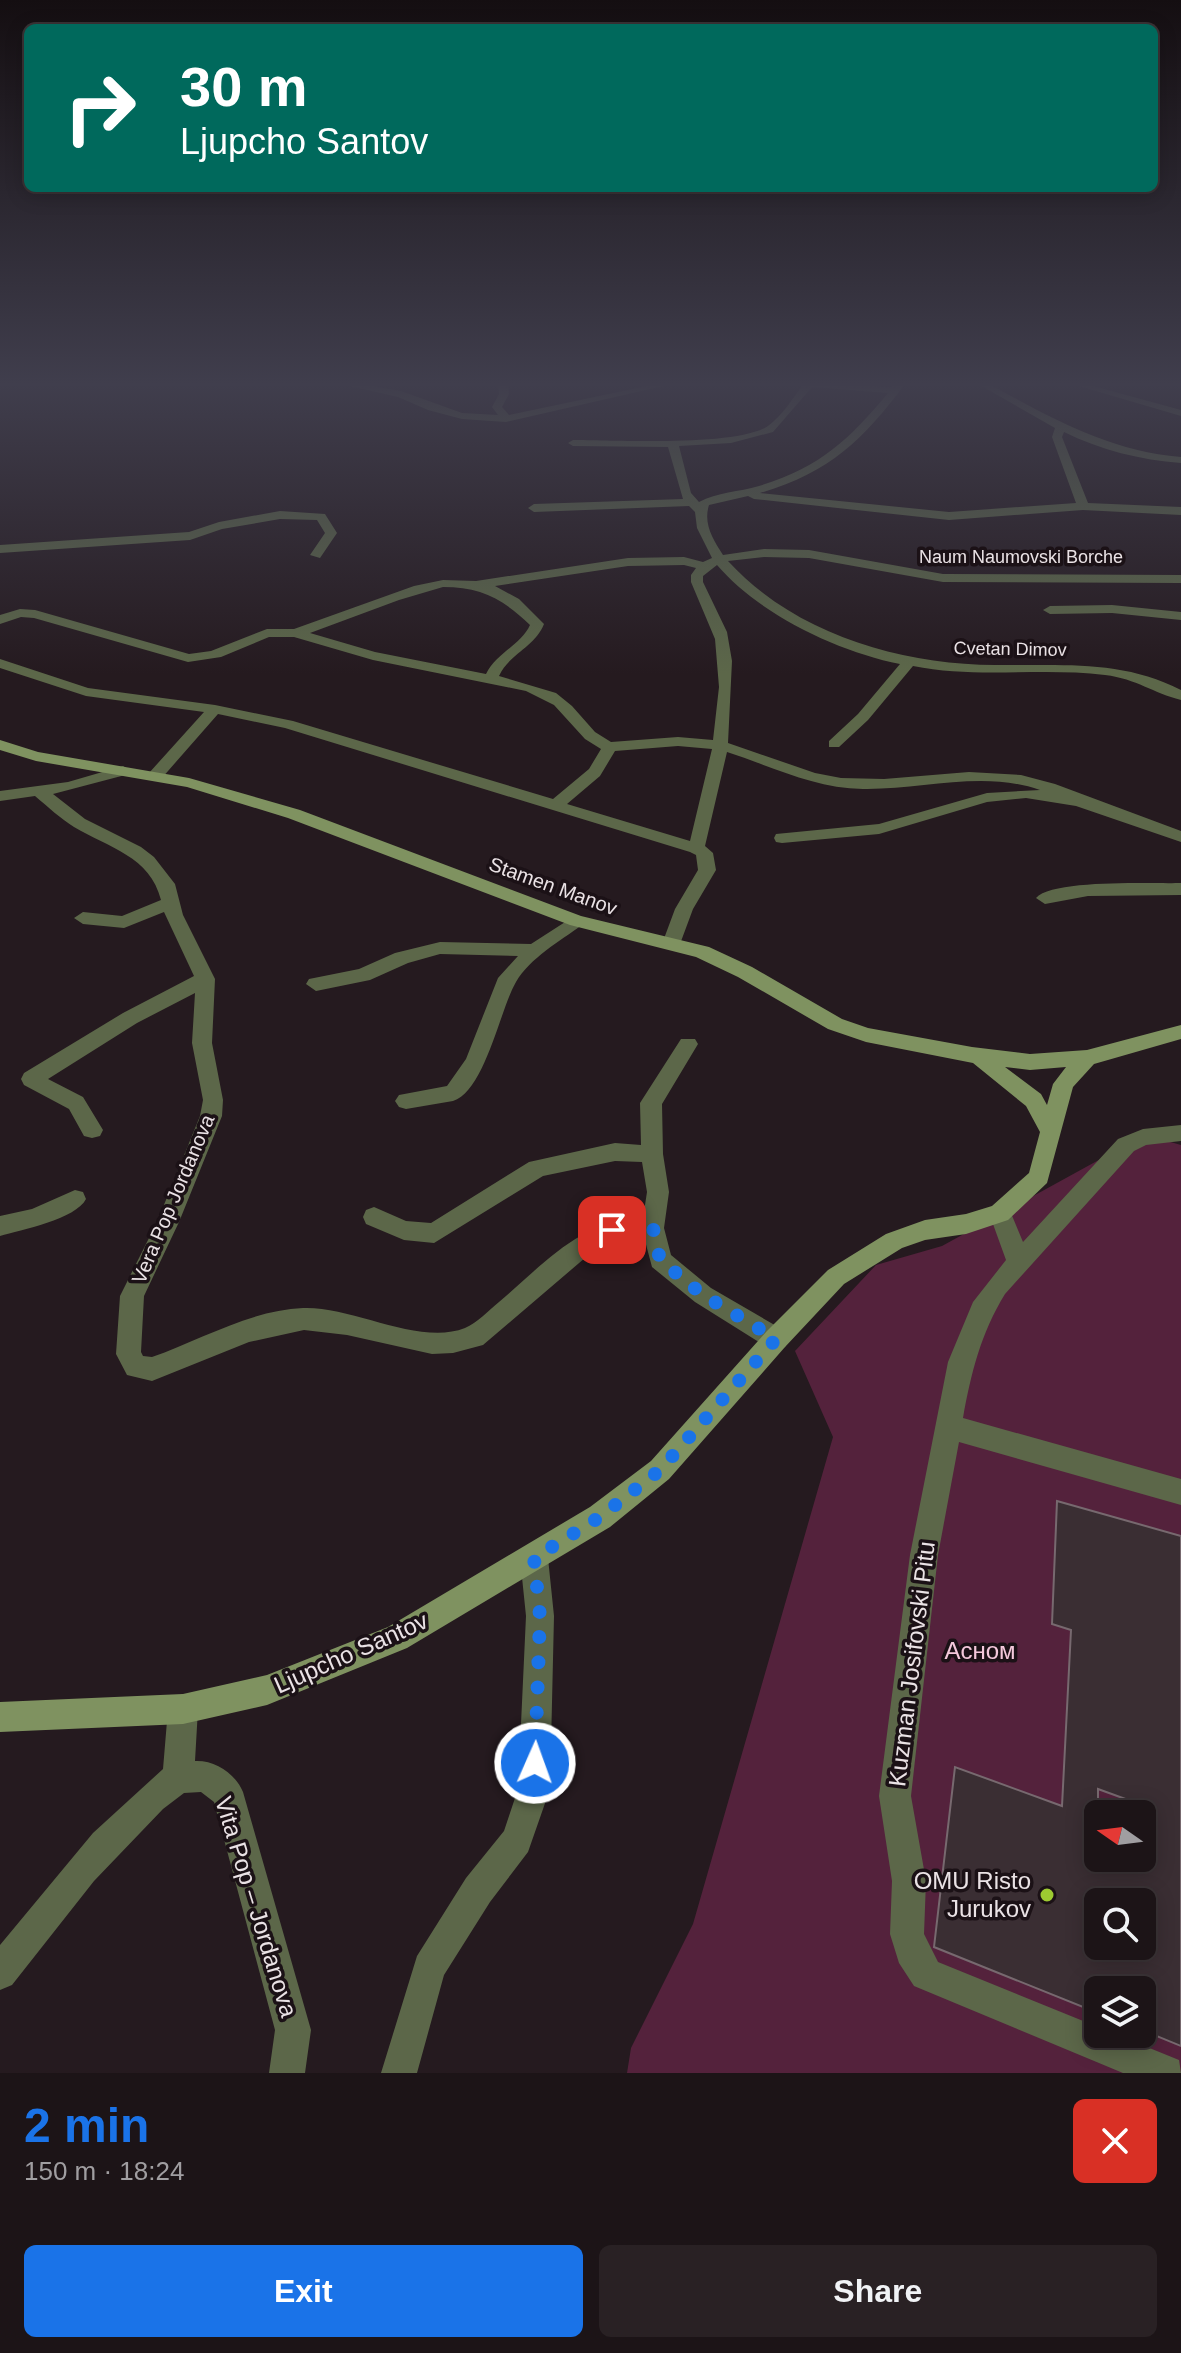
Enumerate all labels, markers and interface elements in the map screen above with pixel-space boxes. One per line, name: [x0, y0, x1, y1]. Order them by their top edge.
text: 30 m: [180, 55, 308, 118]
icon: right: [48, 56, 152, 160]
text: Ljupcho Santov: [180, 121, 428, 162]
street label: Naum Naumovski Borche: [919, 547, 1123, 567]
street label: Cvetan Dimov: [953, 638, 1067, 660]
street label: Stamen Manov: [486, 853, 620, 919]
street label: Vera Pop Jordanova: [127, 1110, 219, 1287]
pin: [578, 1196, 646, 1264]
icon: arrive: [590, 1208, 634, 1252]
street label: Kuzman Josifovski Pitu: [883, 1540, 940, 1788]
street label: Ljupcho Santov: [270, 1607, 432, 1699]
park label: Асном: [944, 1637, 1016, 1664]
position arrow: [493, 1721, 577, 1805]
street label: Vita Pop – Jordanova: [210, 1793, 303, 2021]
north arrow: [1084, 1800, 1156, 1872]
map controls: [1084, 1800, 1156, 2048]
place label: OMU Risto Jurukov: [914, 1867, 1031, 1922]
marker: OMU Risto Jurukov: [1038, 1886, 1056, 1904]
button: search: [1084, 1888, 1156, 1960]
button: layers: [1084, 1976, 1156, 2048]
text: 2 min: [24, 2099, 149, 2152]
button: close: [1073, 2099, 1157, 2183]
text: 150 m · 18:24: [24, 2156, 184, 2186]
button: Exit: [24, 2245, 583, 2337]
button: Share: [599, 2245, 1157, 2337]

